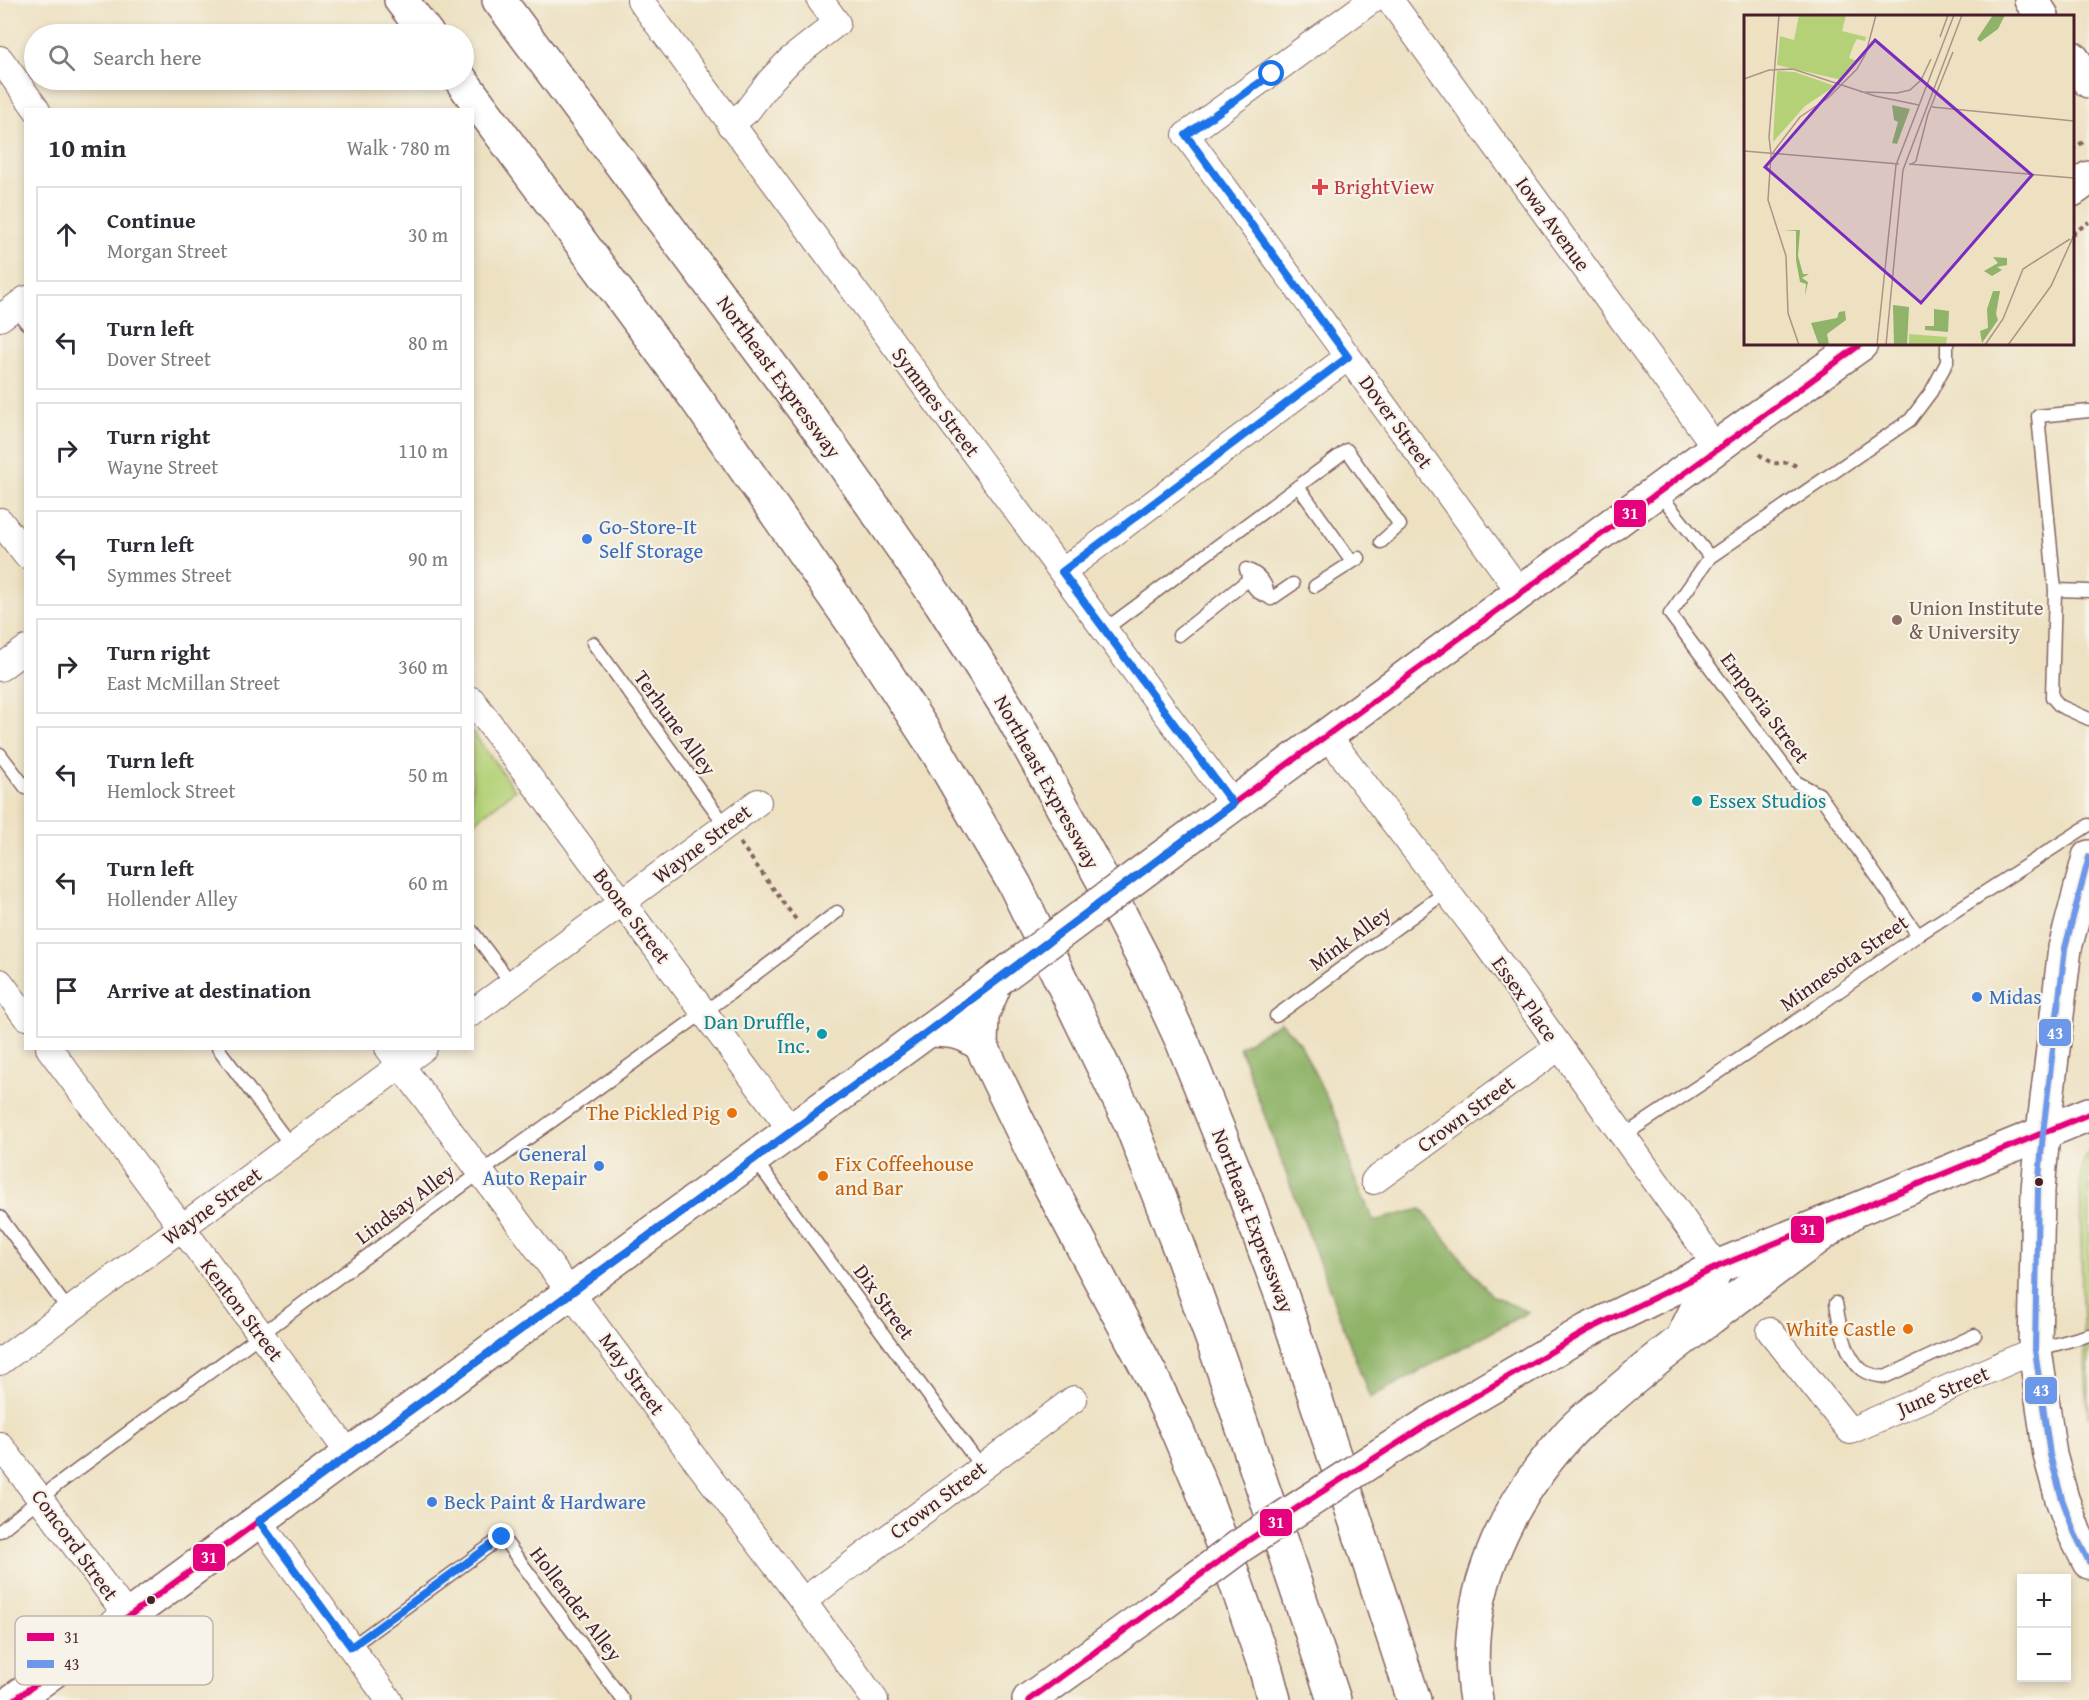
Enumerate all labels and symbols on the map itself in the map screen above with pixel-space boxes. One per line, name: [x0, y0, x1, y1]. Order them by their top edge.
inset map: [1744, 15, 2074, 345]
route start: [1258, 60, 1284, 86]
street label: Iowa Avenue: [1508, 170, 1599, 278]
place label: BrightView: [1334, 171, 1435, 202]
marker: BrightView: [1311, 178, 1329, 196]
street label: Northeast Expressway: [710, 289, 850, 465]
street label: Symmes Street: [885, 340, 989, 464]
street label: Dover Street: [1352, 368, 1441, 475]
line badge: 31: [1613, 499, 1647, 528]
text: 31: [1622, 501, 1638, 525]
place label: Go-Store-It Self Storage: [599, 511, 704, 566]
marker: Go-Store-It Self Storage: [580, 532, 594, 546]
place label: Union Institute & University: [1909, 592, 2044, 647]
marker: Union Institute & University: [1890, 613, 1904, 627]
street label: Emporia Street: [1713, 646, 1818, 770]
street label: Terhune Alley: [627, 664, 725, 782]
street label: Northeast Expressway: [987, 689, 1109, 875]
place label: Essex Studios: [1709, 785, 1826, 816]
marker: Essex Studios: [1690, 794, 1704, 808]
street label: Wayne Street: [646, 796, 758, 891]
street label: Boone Street: [586, 861, 679, 971]
street label: Mink Alley: [1302, 897, 1398, 978]
street label: Minnesota Street: [1773, 906, 1915, 1019]
street label: Essex Place: [1484, 950, 1566, 1048]
place label: Midas: [1989, 981, 2042, 1012]
marker: Midas: [1970, 990, 1984, 1004]
place label: Dan Druffle, Inc.: [704, 1006, 810, 1061]
line badge: 43: [2038, 1018, 2072, 1047]
text: 43: [2047, 1021, 2063, 1045]
marker: Dan Druffle, Inc.: [815, 1027, 829, 1041]
street label: Crown Street: [1410, 1067, 1522, 1160]
place label: The Pickled Pig: [586, 1097, 721, 1128]
marker: The Pickled Pig: [725, 1106, 739, 1120]
street label: Northeast Expressway: [1204, 1124, 1303, 1318]
place label: General Auto Repair: [482, 1138, 587, 1193]
place label: Fix Coffeehouse and Bar: [835, 1148, 974, 1203]
street label: Lindsay Alley: [349, 1156, 461, 1251]
street label: Wayne Street: [155, 1158, 269, 1252]
marker: General Auto Repair: [592, 1159, 606, 1173]
marker: Fix Coffeehouse and Bar: [816, 1169, 830, 1183]
unlabelled marker: [2033, 1176, 2045, 1188]
line badge: 31: [1790, 1215, 1825, 1244]
text: 31: [1800, 1217, 1816, 1241]
street label: Kenton Street: [193, 1252, 292, 1368]
street label: Dix Street: [846, 1257, 923, 1347]
place label: White Castle: [1786, 1313, 1896, 1344]
marker: White Castle: [1901, 1322, 1915, 1336]
street label: May Street: [592, 1326, 673, 1422]
street label: June Street: [1889, 1357, 1994, 1425]
line badge: 43: [2024, 1376, 2058, 1405]
text: 43: [2033, 1378, 2049, 1402]
street label: Crown Street: [883, 1452, 993, 1546]
street label: Concord Street: [24, 1482, 127, 1607]
place label: Beck Paint & Hardware: [444, 1486, 646, 1517]
marker: Beck Paint & Hardware: [425, 1495, 439, 1509]
line badge: 31: [1259, 1508, 1293, 1537]
text: 31: [1268, 1510, 1284, 1534]
route end: [488, 1523, 514, 1549]
street label: Hollender Alley: [523, 1540, 630, 1668]
line badge: 31: [192, 1543, 226, 1572]
text: 31: [201, 1545, 217, 1569]
unlabelled marker: [145, 1594, 157, 1606]
legend: [15, 1616, 213, 1685]
text: 31: [64, 1625, 79, 1649]
text: 43: [64, 1652, 79, 1676]

